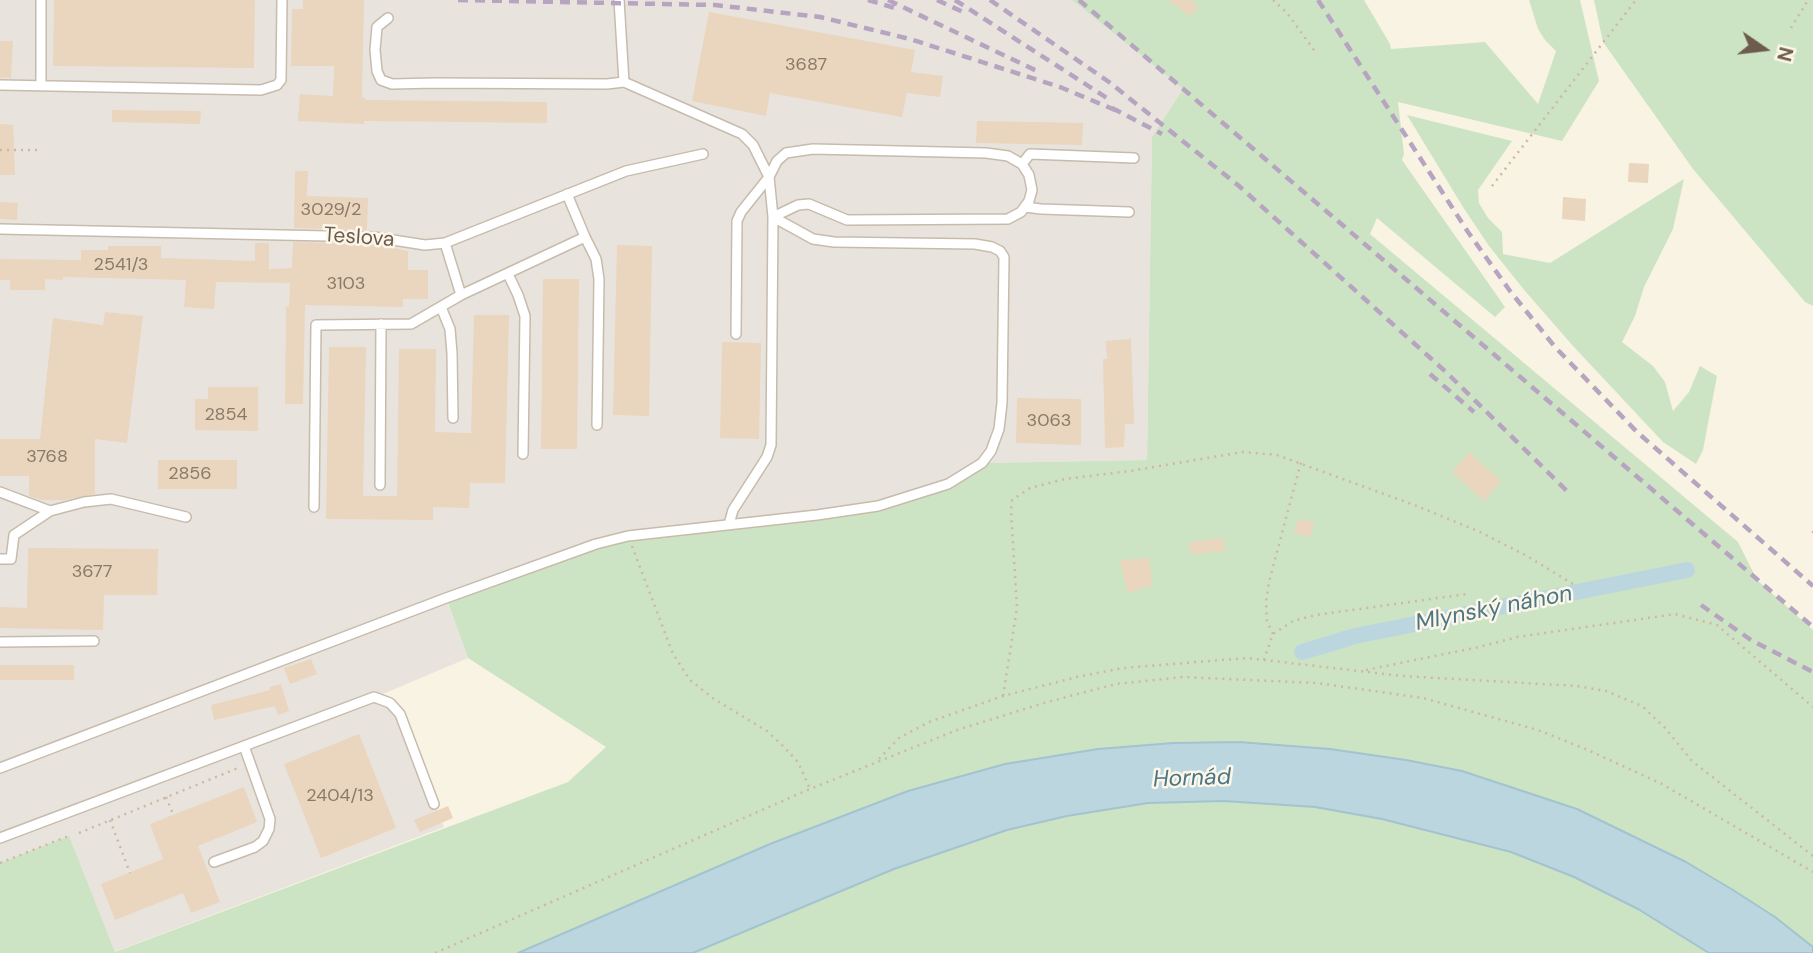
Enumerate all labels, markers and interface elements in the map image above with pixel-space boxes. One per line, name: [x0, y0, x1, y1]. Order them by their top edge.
north arrow: [1729, 14, 1799, 84]
text: N: [1771, 44, 1799, 64]
house number: 3687: [785, 54, 827, 76]
house number: 3029/2: [301, 199, 361, 221]
street label: Teslova: [323, 223, 395, 253]
house number: 2541/3: [94, 254, 148, 276]
house number: 3103: [327, 273, 365, 295]
house number: 2854: [205, 404, 247, 426]
house number: 3063: [1027, 410, 1071, 432]
house number: 3768: [26, 446, 68, 468]
house number: 2856: [168, 463, 212, 485]
house number: 3677: [72, 561, 112, 583]
water label: Mlynský náhon: [1413, 580, 1575, 638]
water label: Hornád: [1152, 764, 1232, 794]
house number: 2404/13: [306, 785, 374, 807]

